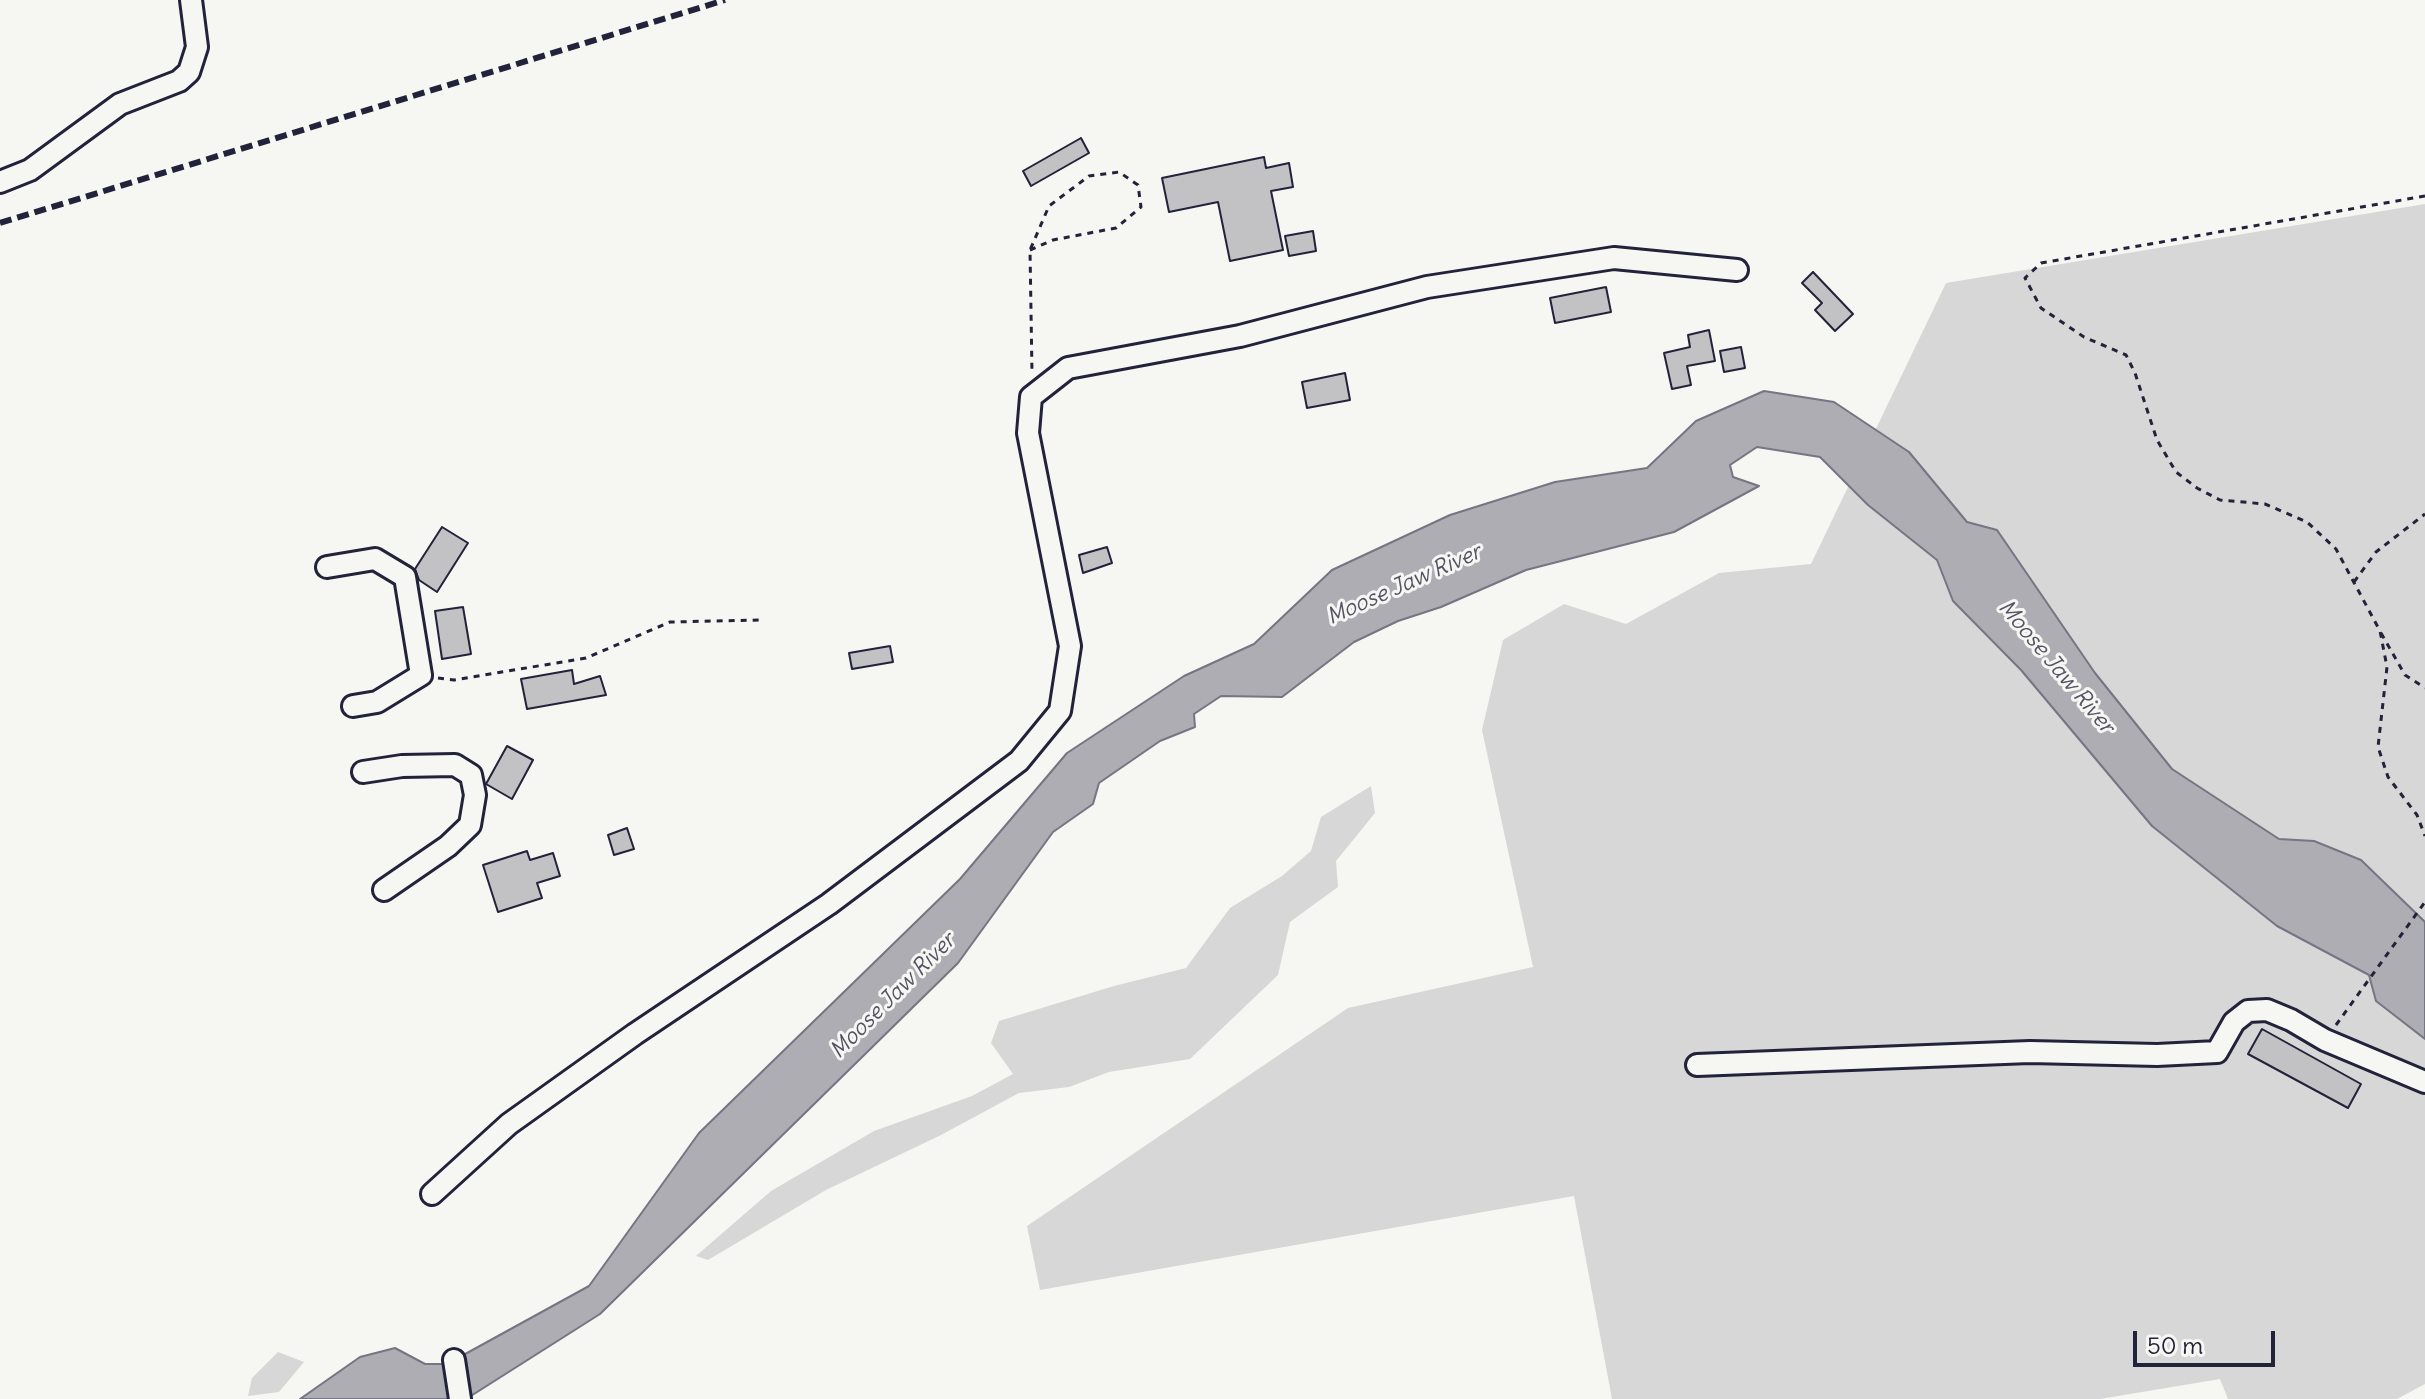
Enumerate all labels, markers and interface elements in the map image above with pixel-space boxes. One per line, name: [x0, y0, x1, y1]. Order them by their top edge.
water label: Moose Jaw River: [1323, 539, 1485, 631]
water label: Moose Jaw River: [1992, 595, 2120, 739]
water label: Moose Jaw River: [825, 928, 961, 1064]
scale bar: [2137, 1315, 2279, 1365]
text: 50 m: [2147, 1330, 2203, 1360]

